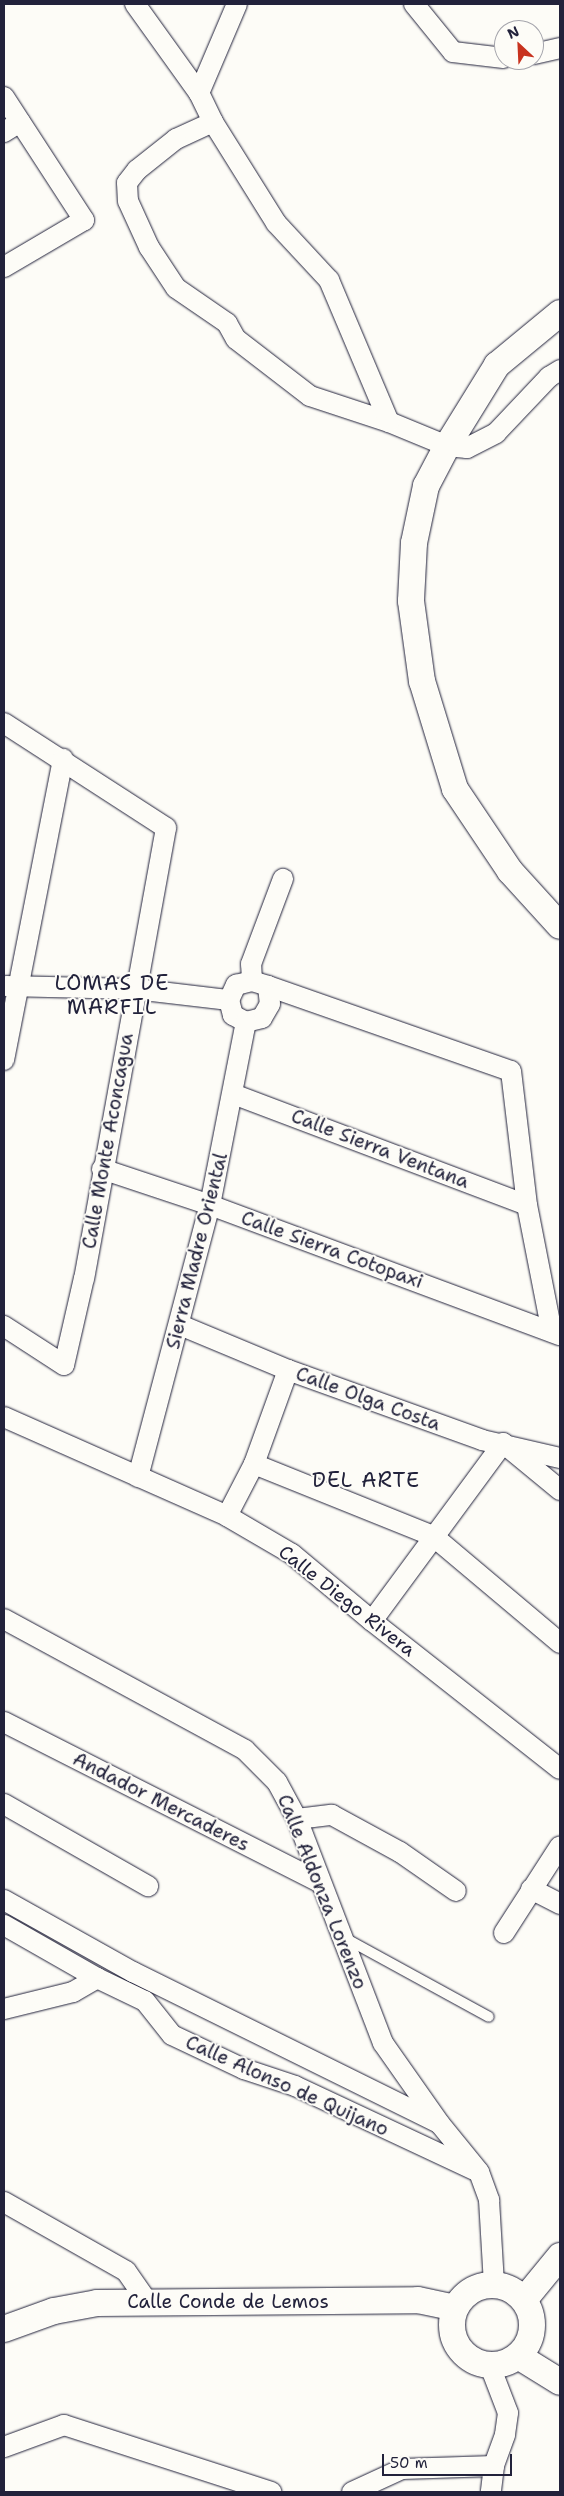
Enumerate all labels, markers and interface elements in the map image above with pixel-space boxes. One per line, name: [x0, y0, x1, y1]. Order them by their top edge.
north arrow: [494, 20, 544, 70]
text: N: [504, 22, 522, 43]
district label: LOMAS DE MARFIL: [54, 970, 170, 1020]
street label: Calle Monte Aconcagua: [78, 1031, 138, 1251]
street label: Calle Sierra Ventana: [288, 1105, 472, 1193]
street label: Sierra Madre Oriental: [162, 1150, 232, 1352]
street label: Calle Sierra Cotopaxi: [238, 1206, 426, 1294]
street label: Calle Olga Costa: [293, 1362, 443, 1436]
district label: DEL ARTE: [311, 1467, 421, 1493]
street label: Calle Diego Rivera: [274, 1541, 420, 1661]
street label: Andador Mercaderes: [69, 1748, 253, 1856]
street label: Calle Aldonza Lorenzo: [272, 1791, 372, 1993]
street label: Calle Alonso de Quijano: [182, 2031, 392, 2141]
street label: Calle Conde de Lemos: [127, 2291, 329, 2313]
scale bar: [384, 2444, 514, 2476]
text: 50 m: [390, 2453, 428, 2473]

